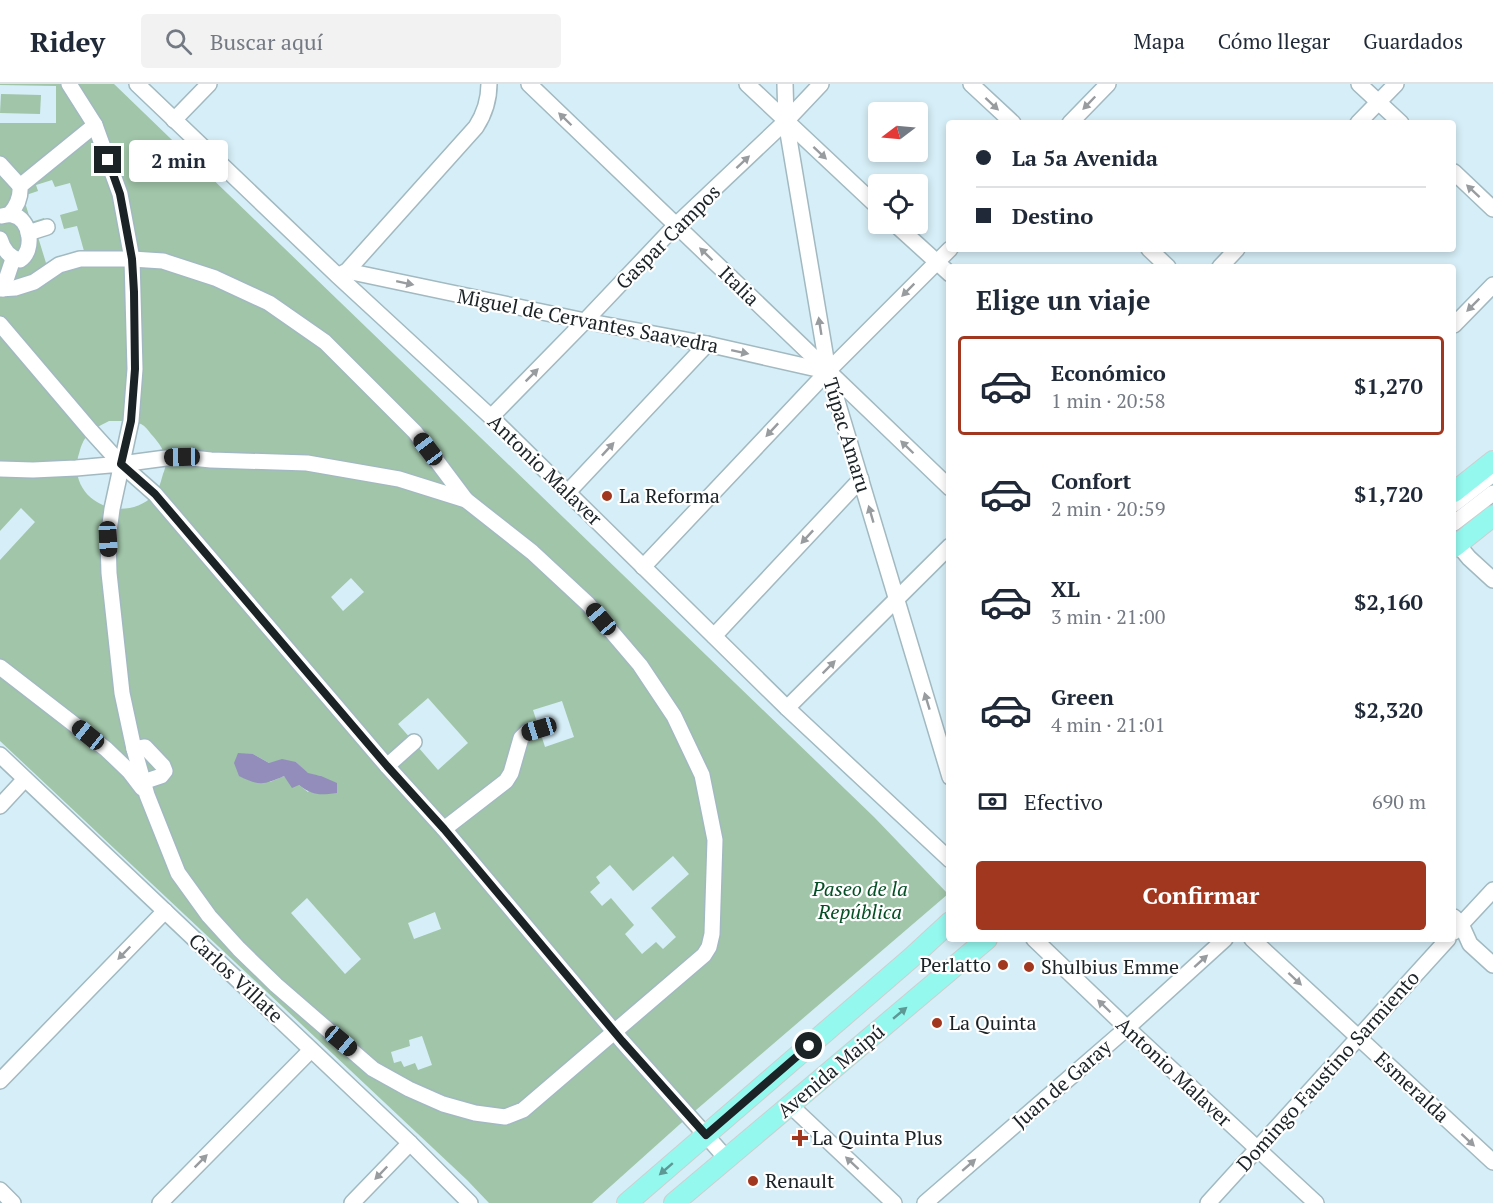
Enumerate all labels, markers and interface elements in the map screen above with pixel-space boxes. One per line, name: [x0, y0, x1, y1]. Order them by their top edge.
search box: [141, 14, 561, 68]
text: Ridey: [30, 23, 105, 60]
icon: search: [162, 25, 195, 58]
text: Buscar aquí: [210, 27, 323, 56]
text: Mapa: [1133, 27, 1185, 55]
text: Cómo llegar: [1218, 27, 1330, 55]
text: Guardados: [1363, 27, 1463, 55]
one-way arrow: [985, 96, 999, 110]
one-way arrow: [1082, 96, 1096, 111]
north arrow: [868, 102, 928, 162]
map controls: [868, 102, 928, 234]
one-way arrow: [558, 112, 573, 126]
callout: 2 min: [129, 139, 228, 181]
text: La 5a Avenida: [1012, 143, 1158, 172]
route end: [94, 146, 121, 173]
one-way arrow: [812, 146, 827, 160]
text: 2 min: [151, 147, 206, 174]
one-way arrow: [735, 156, 750, 169]
button: locate: [868, 174, 928, 234]
street label: Gaspar Campos: [609, 178, 726, 295]
one-way arrow: [1467, 184, 1481, 198]
text: Destino: [1012, 201, 1093, 230]
one-way arrow: [699, 248, 714, 261]
street label: Italia: [713, 260, 766, 312]
one-way arrow: [395, 279, 414, 289]
street label: Miguel de Cervantes Saavedra: [455, 282, 721, 359]
text: Elige un viaje: [976, 282, 1150, 318]
one-way arrow: [902, 283, 916, 297]
one-way arrow: [1466, 298, 1481, 312]
one-way arrow: [816, 316, 825, 335]
one-way arrow: [730, 347, 749, 357]
text: Económico: [1051, 358, 1166, 387]
icon: car: [979, 359, 1033, 413]
one-way arrow: [525, 368, 539, 382]
text: $1,270: [1354, 371, 1423, 400]
street label: Túpac Amaru: [817, 374, 878, 495]
text: 1 min · 20:58: [1051, 387, 1165, 414]
street label: Antonio Malaver: [482, 408, 609, 531]
one-way arrow: [766, 422, 779, 437]
car: [410, 429, 446, 469]
one-way arrow: [901, 441, 915, 455]
one-way arrow: [601, 442, 615, 457]
car: [164, 448, 200, 466]
text: Confort: [1051, 466, 1131, 495]
icon: car: [979, 467, 1033, 521]
text: $1,720: [1354, 479, 1423, 508]
place label: La Reforma: [619, 482, 720, 509]
marker: La Reforma: [600, 489, 614, 503]
text: 2 min · 20:59: [1051, 495, 1165, 522]
one-way arrow: [866, 505, 875, 523]
car: [98, 521, 118, 557]
one-way arrow: [800, 529, 814, 543]
text: XL: [1051, 574, 1080, 603]
icon: car: [979, 575, 1033, 629]
text: $2,160: [1354, 587, 1423, 616]
car: [583, 599, 619, 639]
text: 3 min · 21:00: [1051, 603, 1165, 630]
one-way arrow: [821, 660, 835, 674]
text: Green: [1051, 682, 1114, 711]
icon: car: [979, 683, 1033, 737]
one-way arrow: [922, 692, 931, 710]
text: $2,320: [1354, 695, 1423, 724]
text: 4 min · 21:01: [1051, 711, 1165, 738]
car: [519, 715, 559, 743]
car: [68, 717, 108, 753]
icon: cash: [976, 785, 1009, 818]
text: Efectivo: [1024, 787, 1103, 816]
text: 690 m: [1372, 788, 1426, 815]
button: Confirmar: [976, 861, 1426, 930]
park label: Paseo de la República: [811, 875, 908, 925]
street label: Carlos Villate: [183, 927, 289, 1028]
one-way arrow: [118, 946, 132, 960]
place label: Perlatto: [920, 951, 991, 978]
place label: Shulbius Emme: [1041, 953, 1179, 980]
one-way arrow: [1194, 954, 1209, 968]
marker: Perlatto: [996, 958, 1010, 972]
marker: Shulbius Emme: [1022, 960, 1036, 974]
street label: Domingo Faustino Sarmiento: [1230, 965, 1425, 1177]
one-way arrow: [1287, 972, 1302, 986]
one-way arrow: [1096, 999, 1111, 1013]
one-way arrow: [892, 1007, 907, 1020]
place label: La Quinta: [949, 1009, 1037, 1036]
street label: Antonio Malaver: [1111, 1011, 1238, 1133]
marker: La Quinta: [930, 1016, 944, 1030]
street label: Avenida Maipú: [771, 1018, 890, 1123]
car: [321, 1023, 361, 1059]
route start: [795, 1032, 822, 1059]
street label: Juan de Garay: [1006, 1033, 1118, 1134]
street label: Esmeralda: [1369, 1045, 1455, 1128]
place label: La Quinta Plus: [812, 1124, 943, 1151]
marker: La Quinta Plus: [793, 1131, 807, 1145]
one-way arrow: [1461, 1133, 1476, 1147]
one-way arrow: [194, 1154, 208, 1169]
one-way arrow: [845, 1157, 860, 1170]
one-way arrow: [961, 1159, 976, 1172]
one-way arrow: [659, 1162, 674, 1175]
one-way arrow: [375, 1166, 389, 1180]
place label: Renault: [765, 1167, 835, 1194]
marker: Renault: [746, 1174, 760, 1188]

